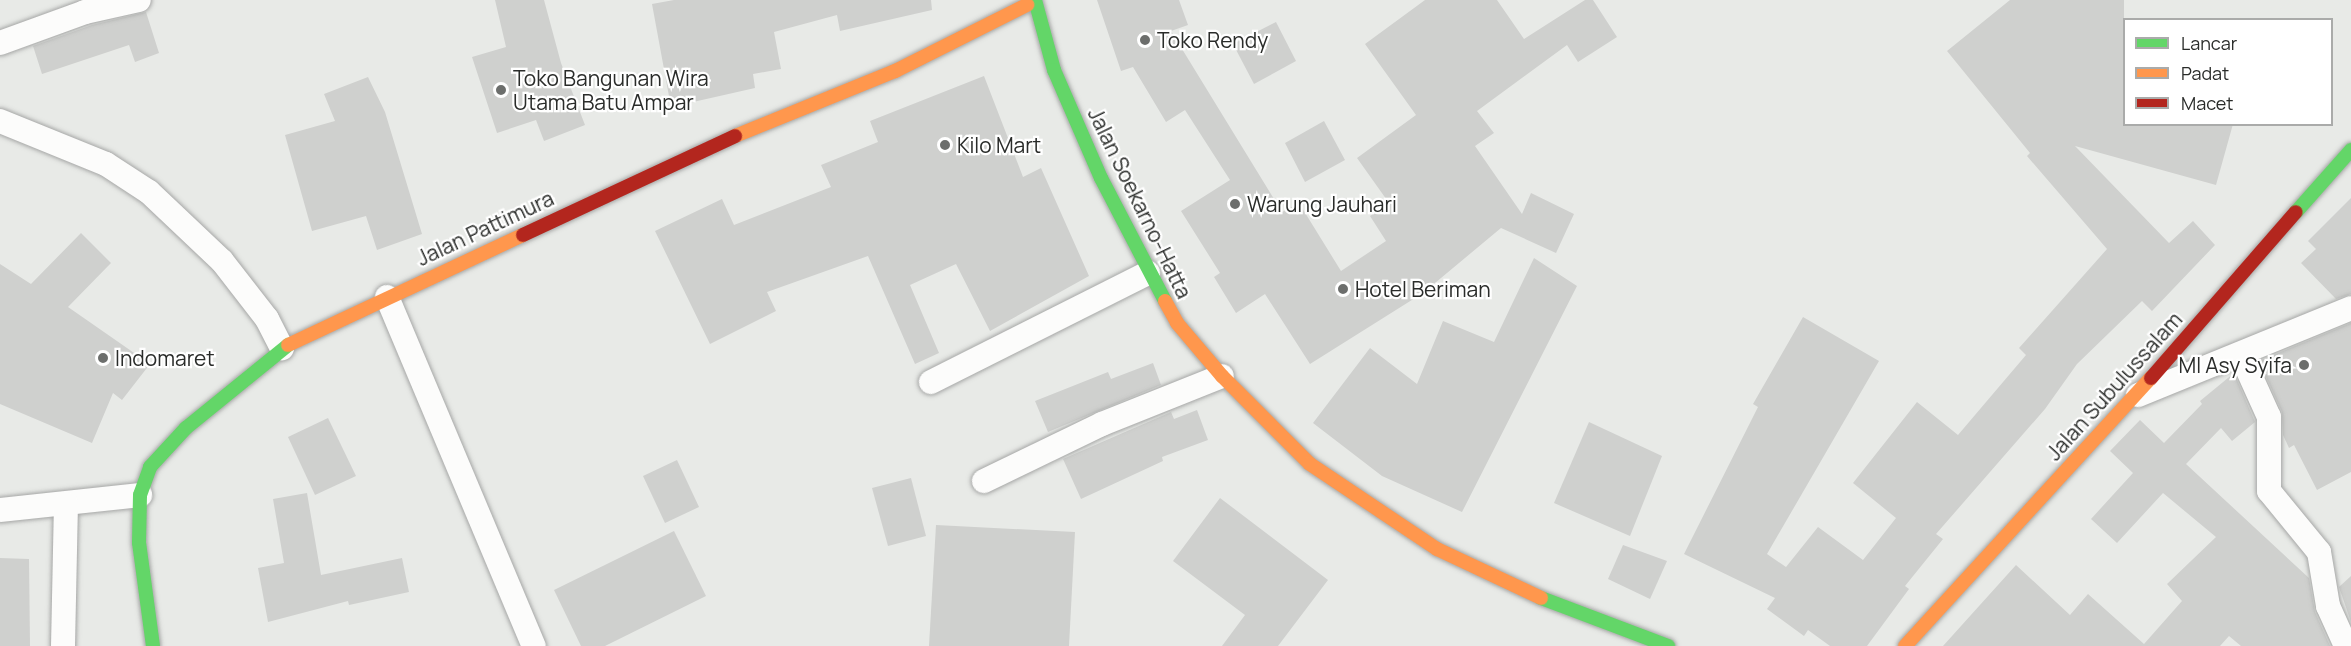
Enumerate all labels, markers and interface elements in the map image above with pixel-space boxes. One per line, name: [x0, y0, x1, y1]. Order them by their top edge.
legend: [2123, 18, 2333, 126]
place label: Toko Rendy: [1157, 27, 1268, 53]
text: Lancar: [2181, 31, 2237, 55]
marker: Toko Rendy: [1138, 33, 1152, 47]
text: Padat: [2181, 61, 2229, 85]
place label: Toko Bangunan Wira Utama Batu Ampar: [513, 65, 709, 115]
marker: Toko Bangunan Wira Utama Batu Ampar: [494, 83, 508, 97]
text: Macet: [2181, 91, 2234, 115]
street label: Jalan Soekarno-Hatta: [1083, 104, 1197, 302]
place label: Kilo Mart: [957, 132, 1041, 158]
marker: Kilo Mart: [938, 138, 952, 152]
street label: Jalan Pattimura: [413, 185, 557, 271]
place label: Warung Jauhari: [1247, 191, 1397, 217]
marker: Warung Jauhari: [1228, 197, 1242, 211]
place label: Hotel Beriman: [1355, 276, 1491, 302]
marker: Hotel Beriman: [1336, 282, 1350, 296]
street label: Jalan Subulussalam: [2041, 307, 2187, 465]
place label: Indomaret: [115, 345, 215, 371]
marker: Indomaret: [96, 351, 110, 365]
place label: MI Asy Syifa: [2179, 352, 2292, 378]
marker: MI Asy Syifa: [2297, 358, 2311, 372]

